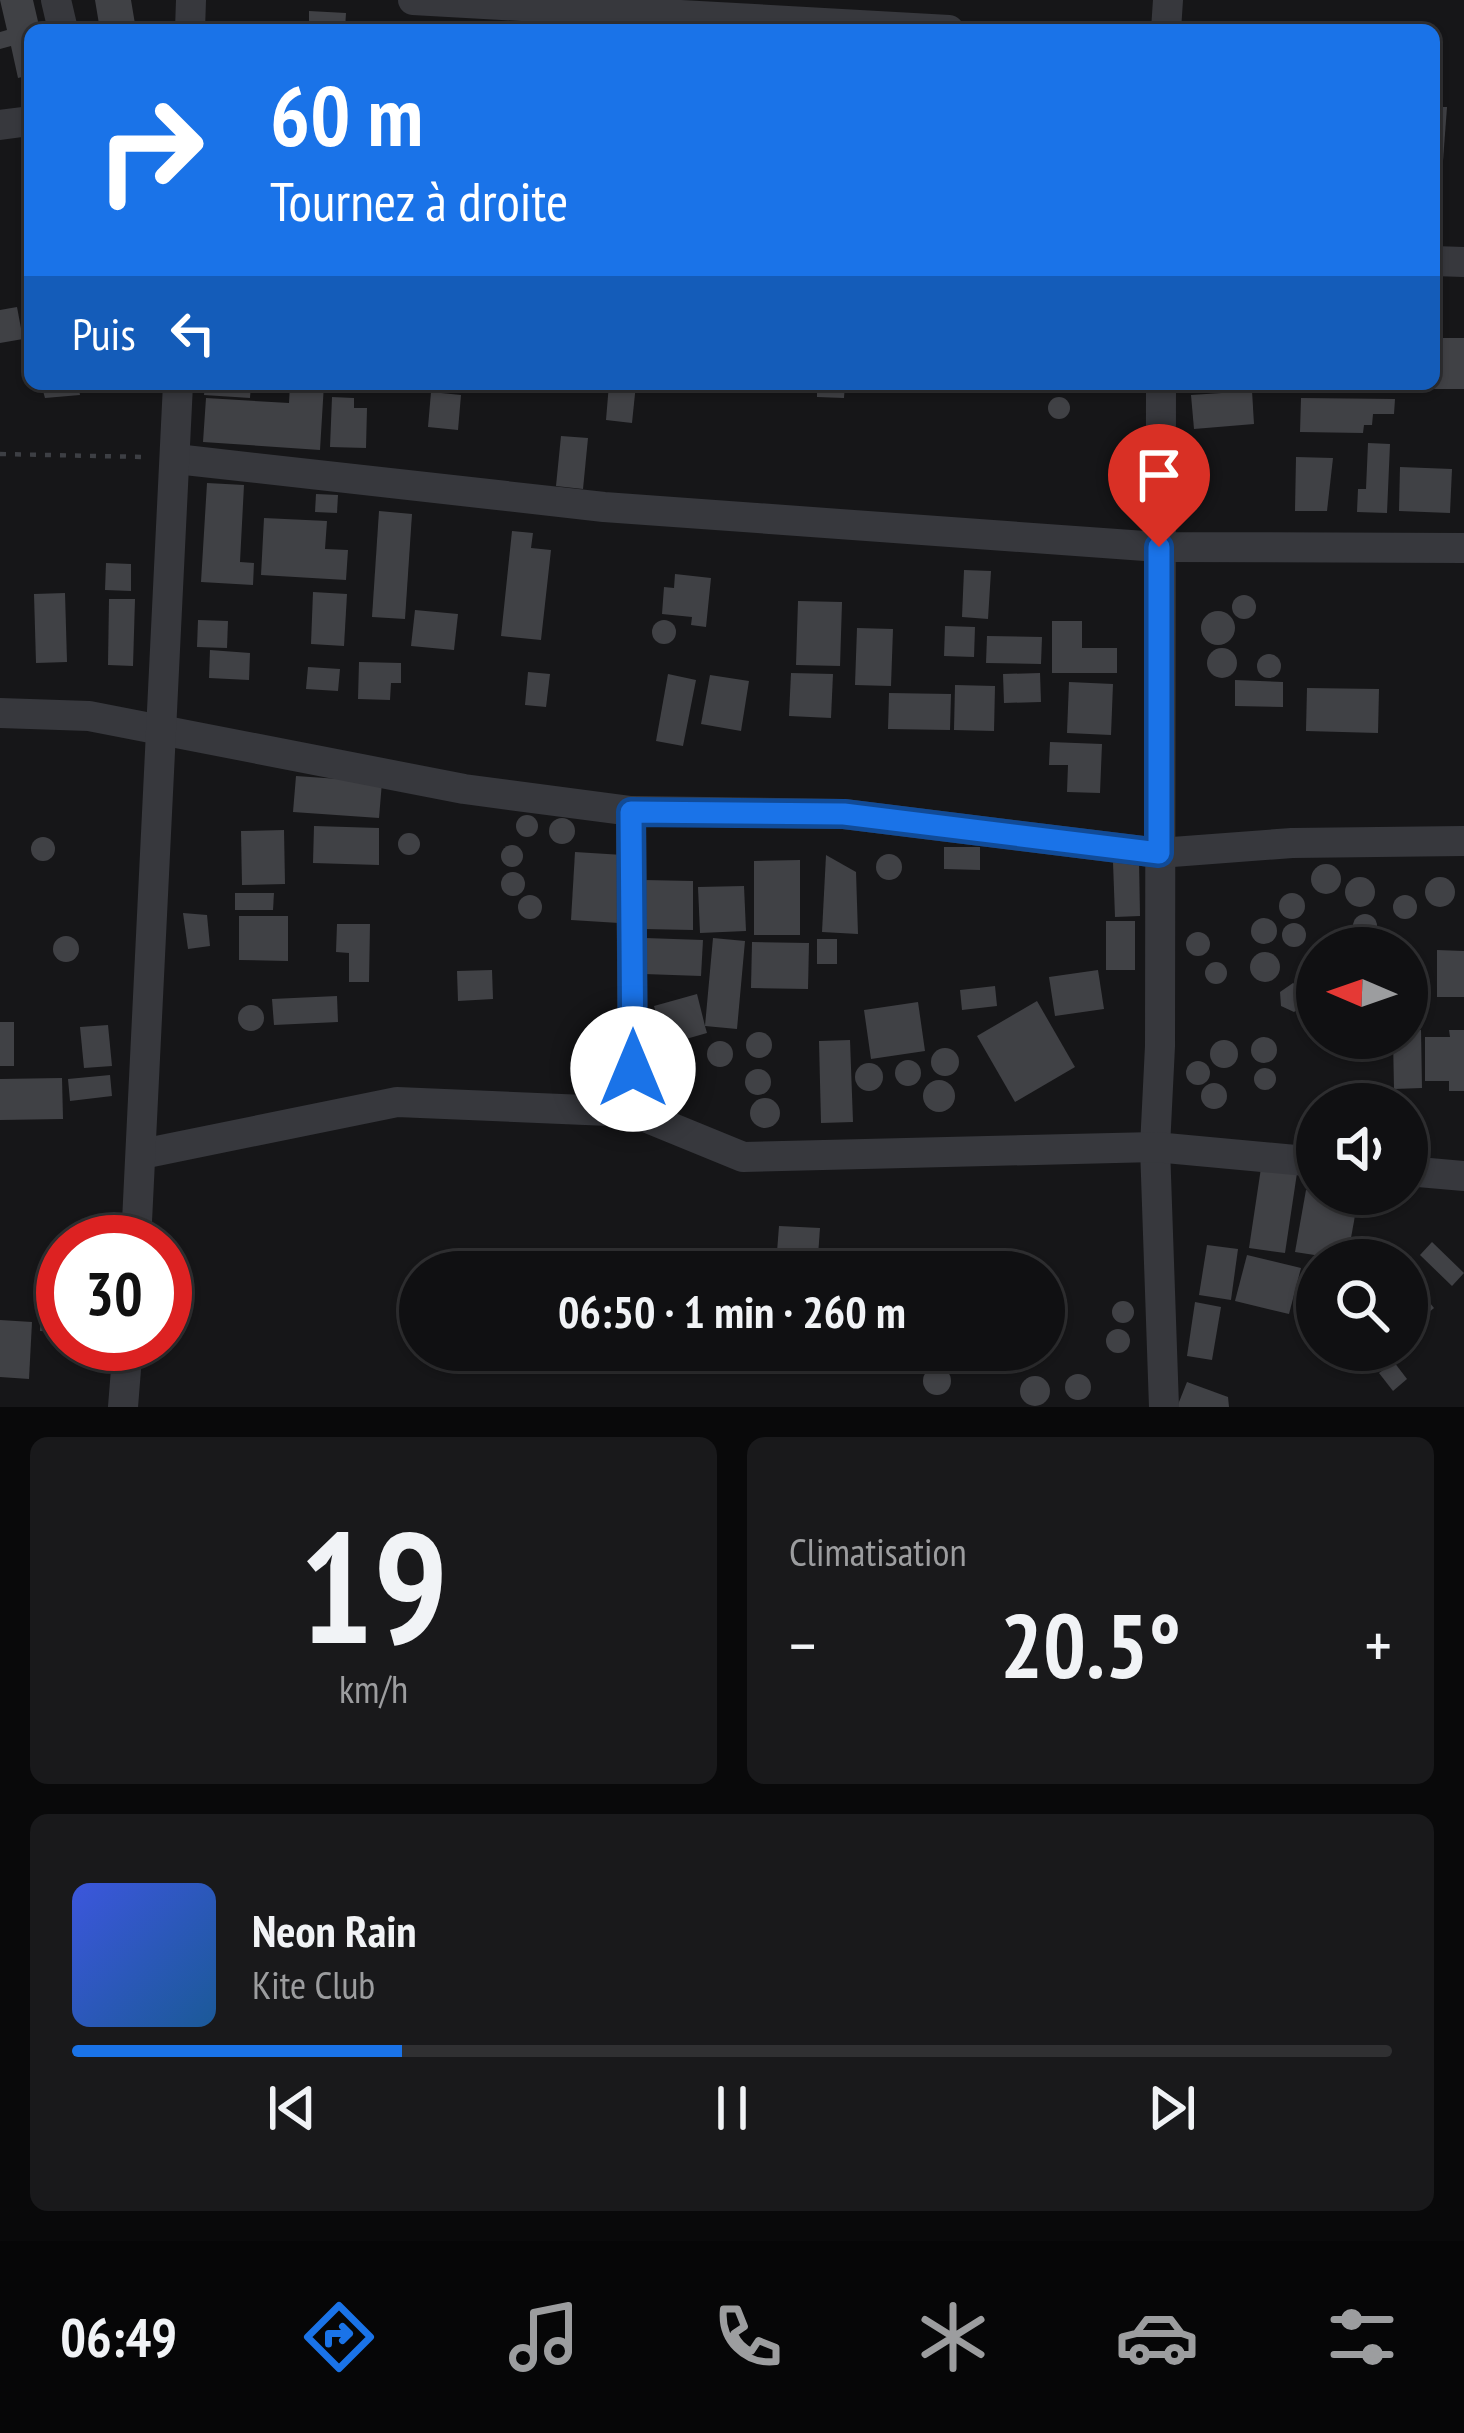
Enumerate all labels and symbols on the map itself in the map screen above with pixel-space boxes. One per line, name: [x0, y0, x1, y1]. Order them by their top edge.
pin: [1108, 424, 1210, 547]
north arrow: [1296, 927, 1428, 1059]
position arrow: [570, 1006, 696, 1132]
speed limit sign: 30: [36, 1215, 192, 1371]

